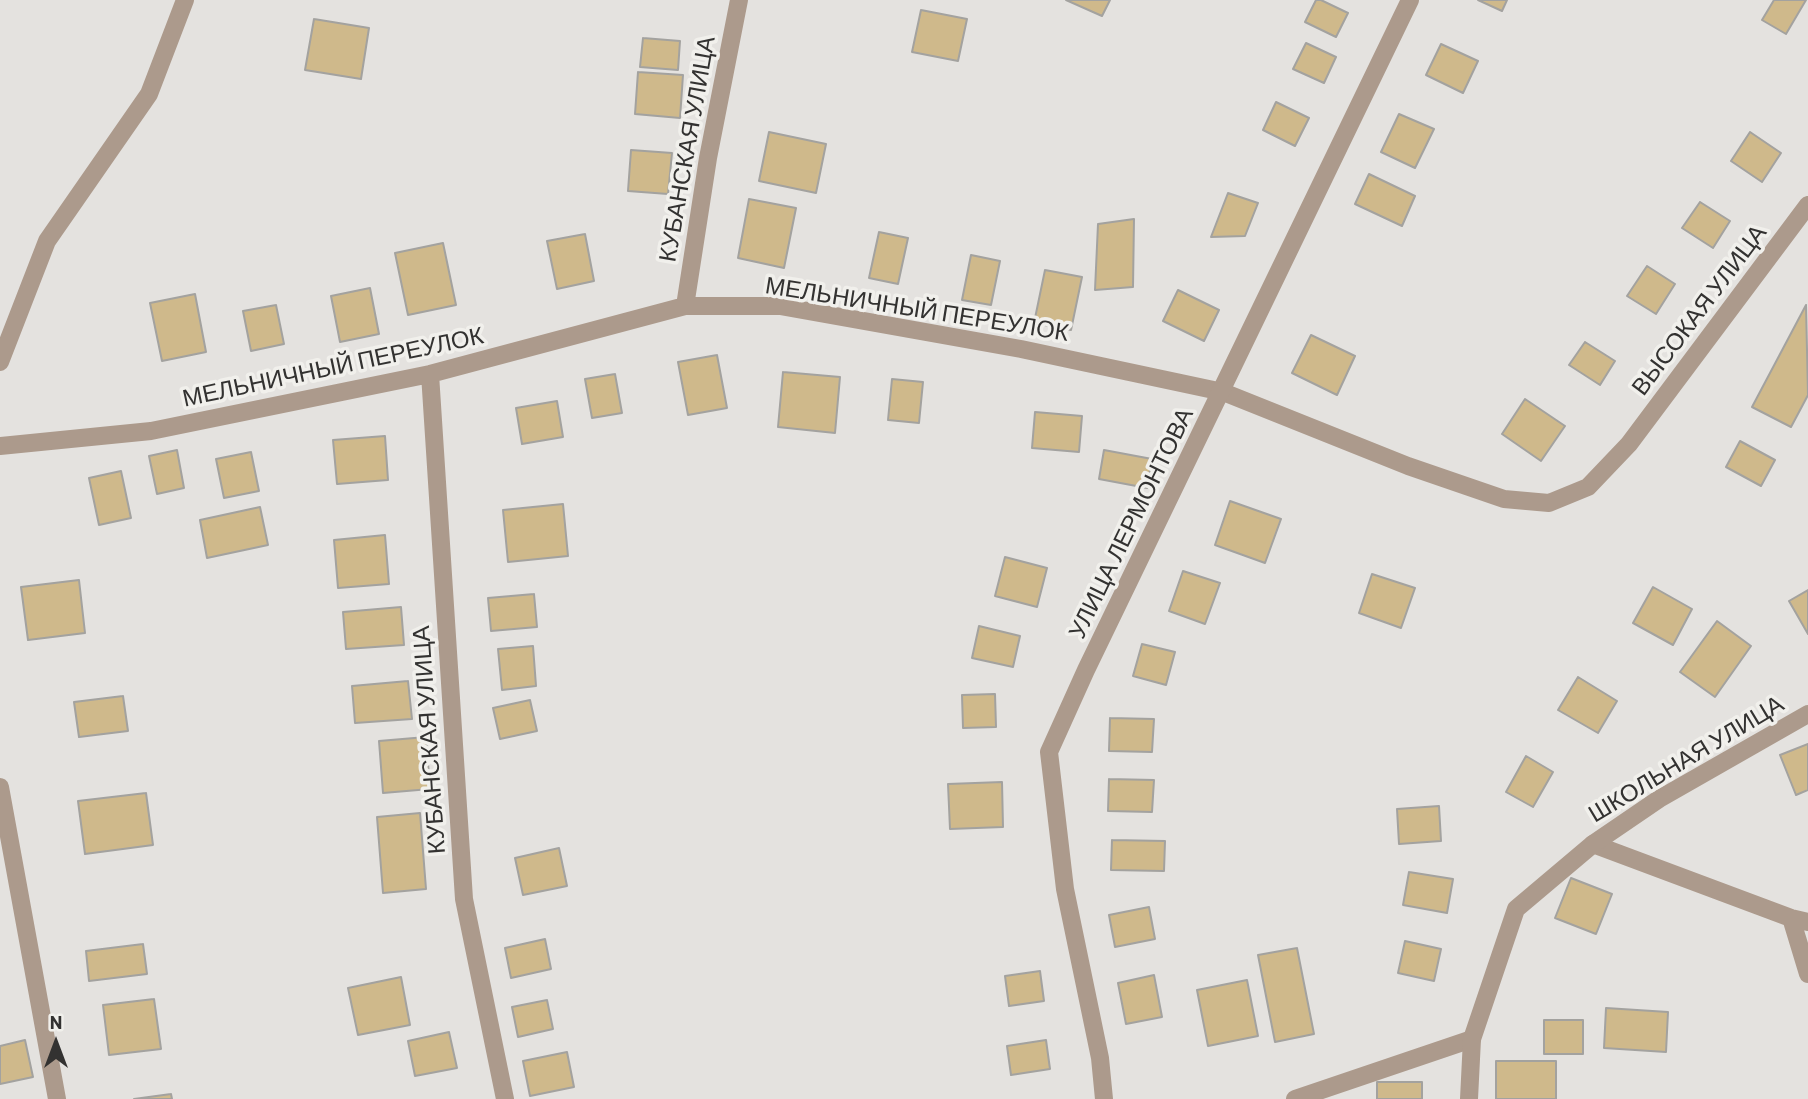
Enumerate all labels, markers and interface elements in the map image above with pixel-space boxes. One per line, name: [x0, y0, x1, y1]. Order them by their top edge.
street label: КУБАНСКАЯ УЛИЦА: [653, 34, 721, 264]
street label: ВЫСОКАЯ УЛИЦА: [1625, 219, 1773, 401]
street label: МЕЛЬНИЧНЫЙ ПЕРЕУЛОК: [763, 271, 1071, 347]
street label: МЕЛЬНИЧНЫЙ ПЕРЕУЛОК: [180, 321, 486, 413]
street label: УЛИЦА ЛЕРМОНТОВА: [1063, 403, 1199, 643]
street label: КУБАНСКАЯ УЛИЦА: [407, 625, 451, 855]
street label: ШКОЛЬНАЯ УЛИЦА: [1583, 689, 1789, 829]
north arrow: [21, 1008, 91, 1078]
text: N: [50, 1010, 62, 1033]

